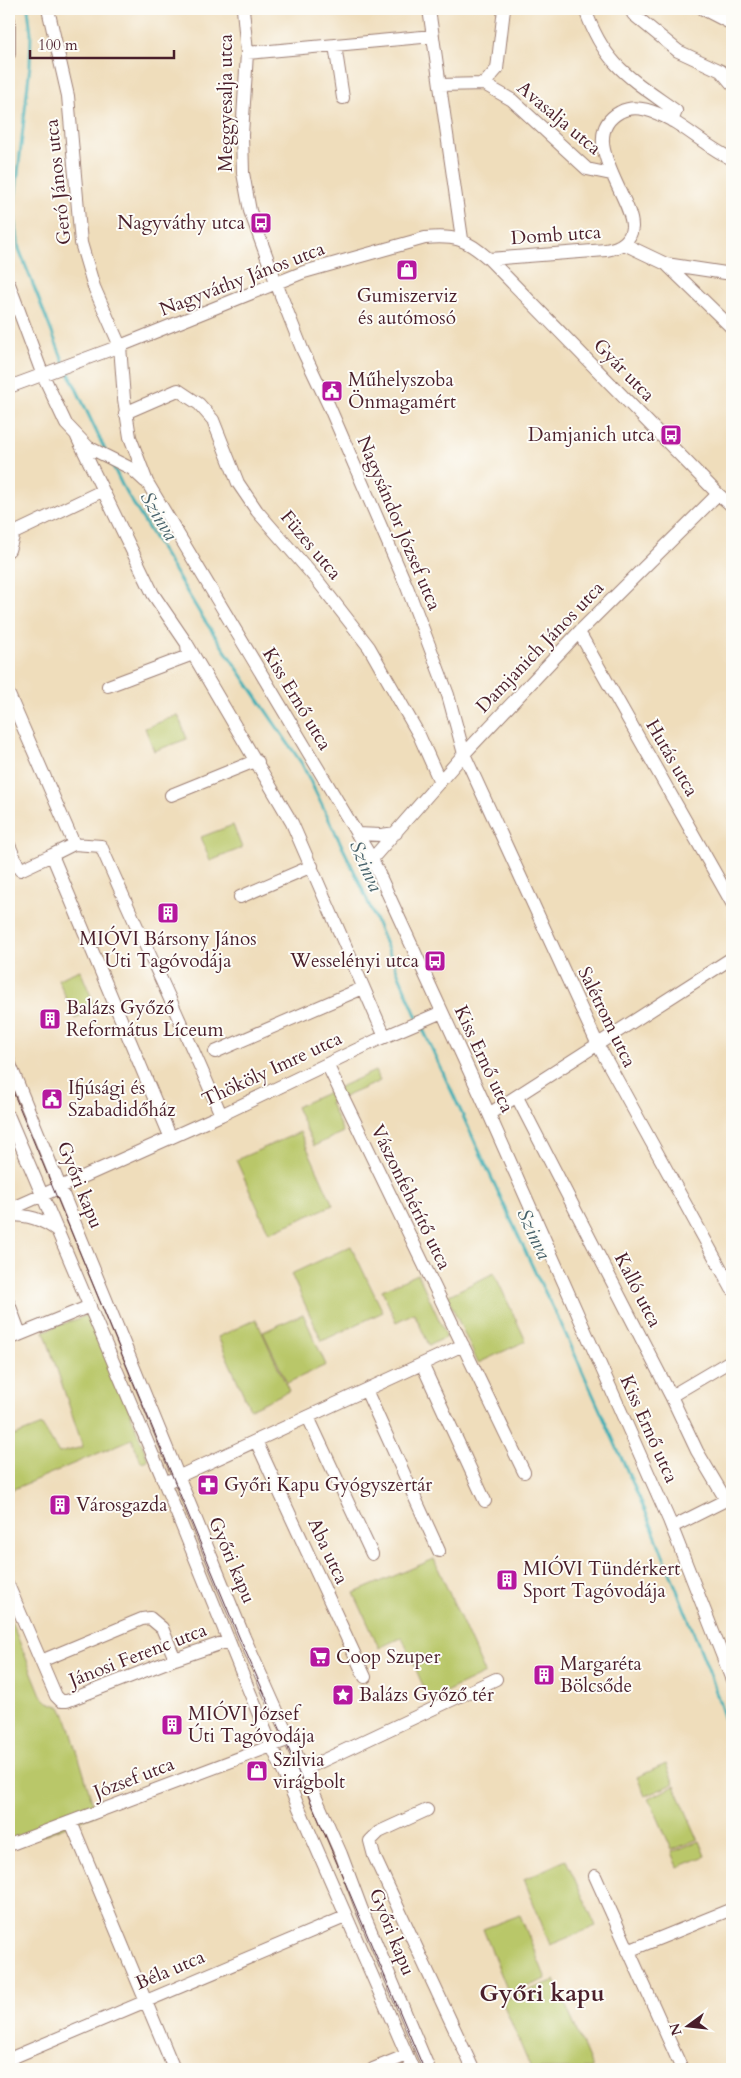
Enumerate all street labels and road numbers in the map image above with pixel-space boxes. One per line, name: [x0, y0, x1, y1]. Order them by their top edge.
street label: Meggyesalja utca: [213, 34, 239, 172]
street label: Avasalja utca: [511, 75, 607, 161]
street label: Geró János utca: [38, 118, 78, 246]
street label: Domb utca: [510, 219, 602, 251]
street label: Nagyváthy János utca: [156, 236, 328, 322]
street label: Gyár utca: [587, 333, 661, 407]
street label: Nagysándor József utca: [350, 432, 448, 614]
street label: Füzes utca: [274, 505, 348, 585]
street label: Damjanich János utca: [470, 575, 610, 719]
street label: Kiss Ernő utca: [256, 643, 338, 755]
street label: Hutás utca: [639, 715, 705, 801]
street label: Salétrom utca: [571, 962, 643, 1072]
street label: Kiss Ernő utca: [448, 1001, 520, 1117]
street label: Thököly Imre utca: [198, 1025, 346, 1113]
street label: Vászonfehérítő utca: [365, 1120, 457, 1274]
street label: Győri kapu: [51, 1138, 109, 1232]
street label: Kalló utca: [608, 1248, 668, 1332]
street label: Kiss Ernő utca: [614, 1371, 684, 1487]
street label: Győri kapu: [202, 1513, 262, 1607]
street label: Aba utca: [301, 1514, 355, 1588]
street label: Jánosi Ferenc utca: [63, 1617, 211, 1694]
street label: József utca: [87, 1751, 178, 1806]
street label: Győri kapu: [363, 1885, 421, 1979]
street label: Béla utca: [131, 1944, 209, 1996]

